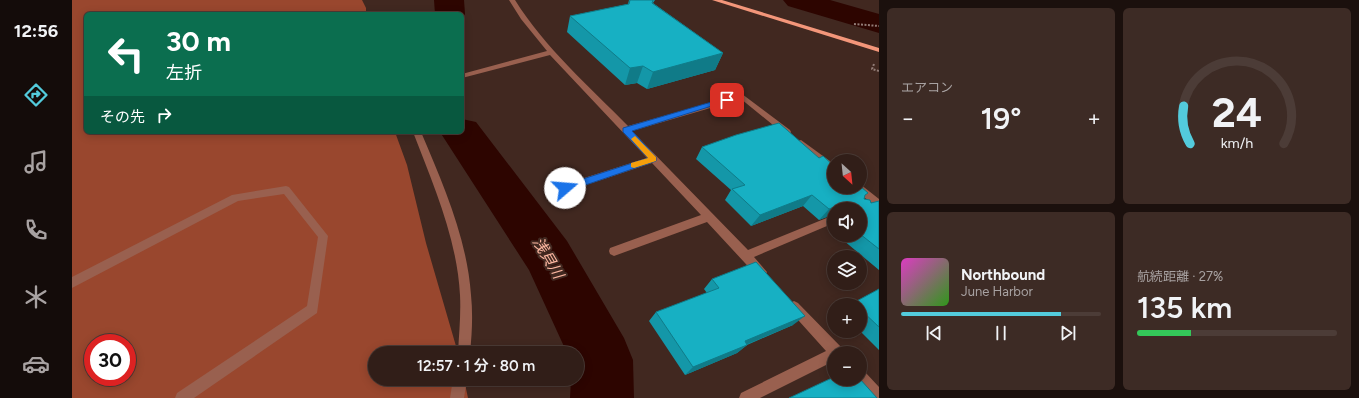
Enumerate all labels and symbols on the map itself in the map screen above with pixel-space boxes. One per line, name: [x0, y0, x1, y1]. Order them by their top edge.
pin: [710, 83, 744, 117]
north arrow: [827, 154, 867, 194]
position arrow: [544, 167, 586, 209]
water label: 浅貝川: [529, 234, 568, 284]
speed limit sign: 30: [84, 334, 136, 386]

